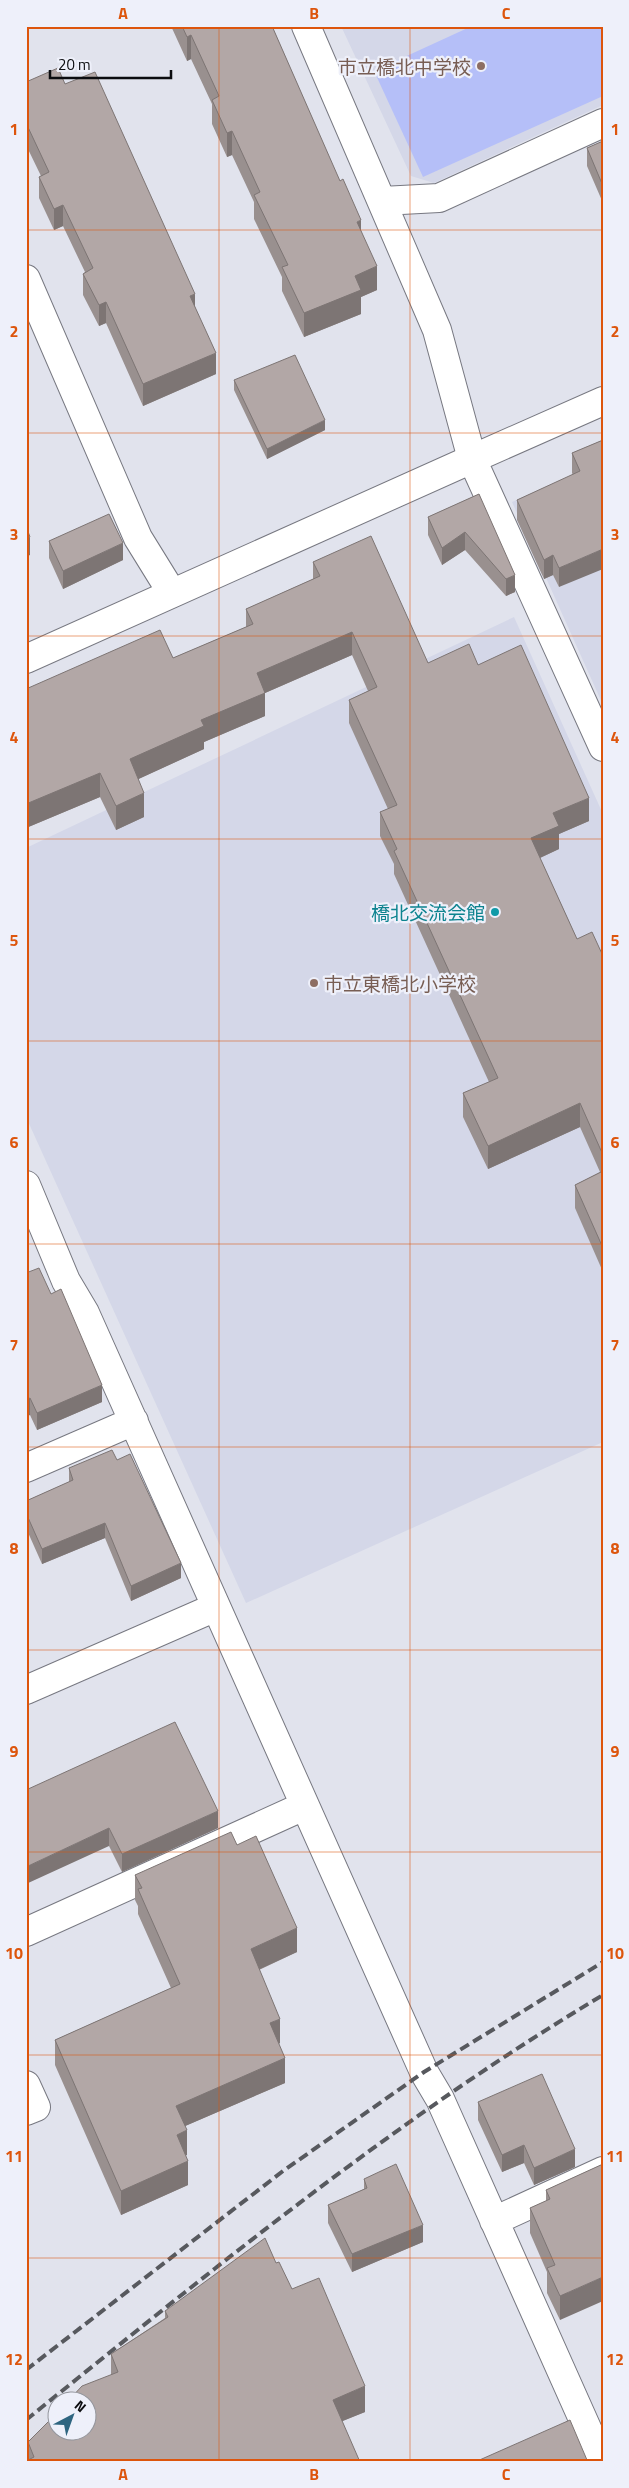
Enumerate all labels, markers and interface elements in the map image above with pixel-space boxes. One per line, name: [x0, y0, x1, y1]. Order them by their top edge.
text: A: [118, 1, 128, 25]
text: B: [309, 1, 319, 25]
text: C: [502, 1, 511, 25]
scale bar: [50, 48, 171, 80]
place label: 市立橋北中学校: [338, 52, 471, 81]
text: 20 m: [58, 53, 91, 76]
marker: 市立橋北中学校: [475, 60, 487, 72]
text: 1: [10, 117, 18, 141]
text: 1: [611, 117, 619, 141]
text: 2: [10, 319, 18, 343]
text: 2: [611, 319, 619, 343]
text: 3: [10, 522, 18, 546]
text: 3: [611, 522, 619, 546]
text: 4: [10, 725, 19, 749]
text: 4: [611, 725, 620, 749]
place label: 橋北交流会館: [371, 898, 485, 927]
marker: 橋北交流会館: [489, 906, 501, 918]
text: 5: [10, 928, 19, 952]
text: 5: [611, 928, 620, 952]
place label: 市立東橋北小学校: [324, 969, 476, 998]
marker: 市立東橋北小学校: [308, 977, 320, 989]
text: 6: [10, 1130, 19, 1154]
text: 6: [611, 1130, 620, 1154]
text: 7: [10, 1333, 18, 1357]
text: 7: [611, 1333, 619, 1357]
text: 8: [10, 1536, 19, 1560]
text: 8: [611, 1536, 620, 1560]
text: 9: [10, 1739, 19, 1763]
text: 9: [611, 1739, 620, 1763]
text: 10: [5, 1941, 23, 1965]
text: 10: [606, 1941, 624, 1965]
text: 11: [5, 2144, 23, 2168]
text: 11: [606, 2144, 624, 2168]
text: 12: [5, 2347, 23, 2371]
text: 12: [606, 2347, 624, 2371]
north arrow: [48, 2390, 98, 2440]
text: N: [70, 2395, 91, 2417]
text: A: [118, 2462, 128, 2486]
text: B: [309, 2462, 319, 2486]
text: C: [502, 2462, 511, 2486]

